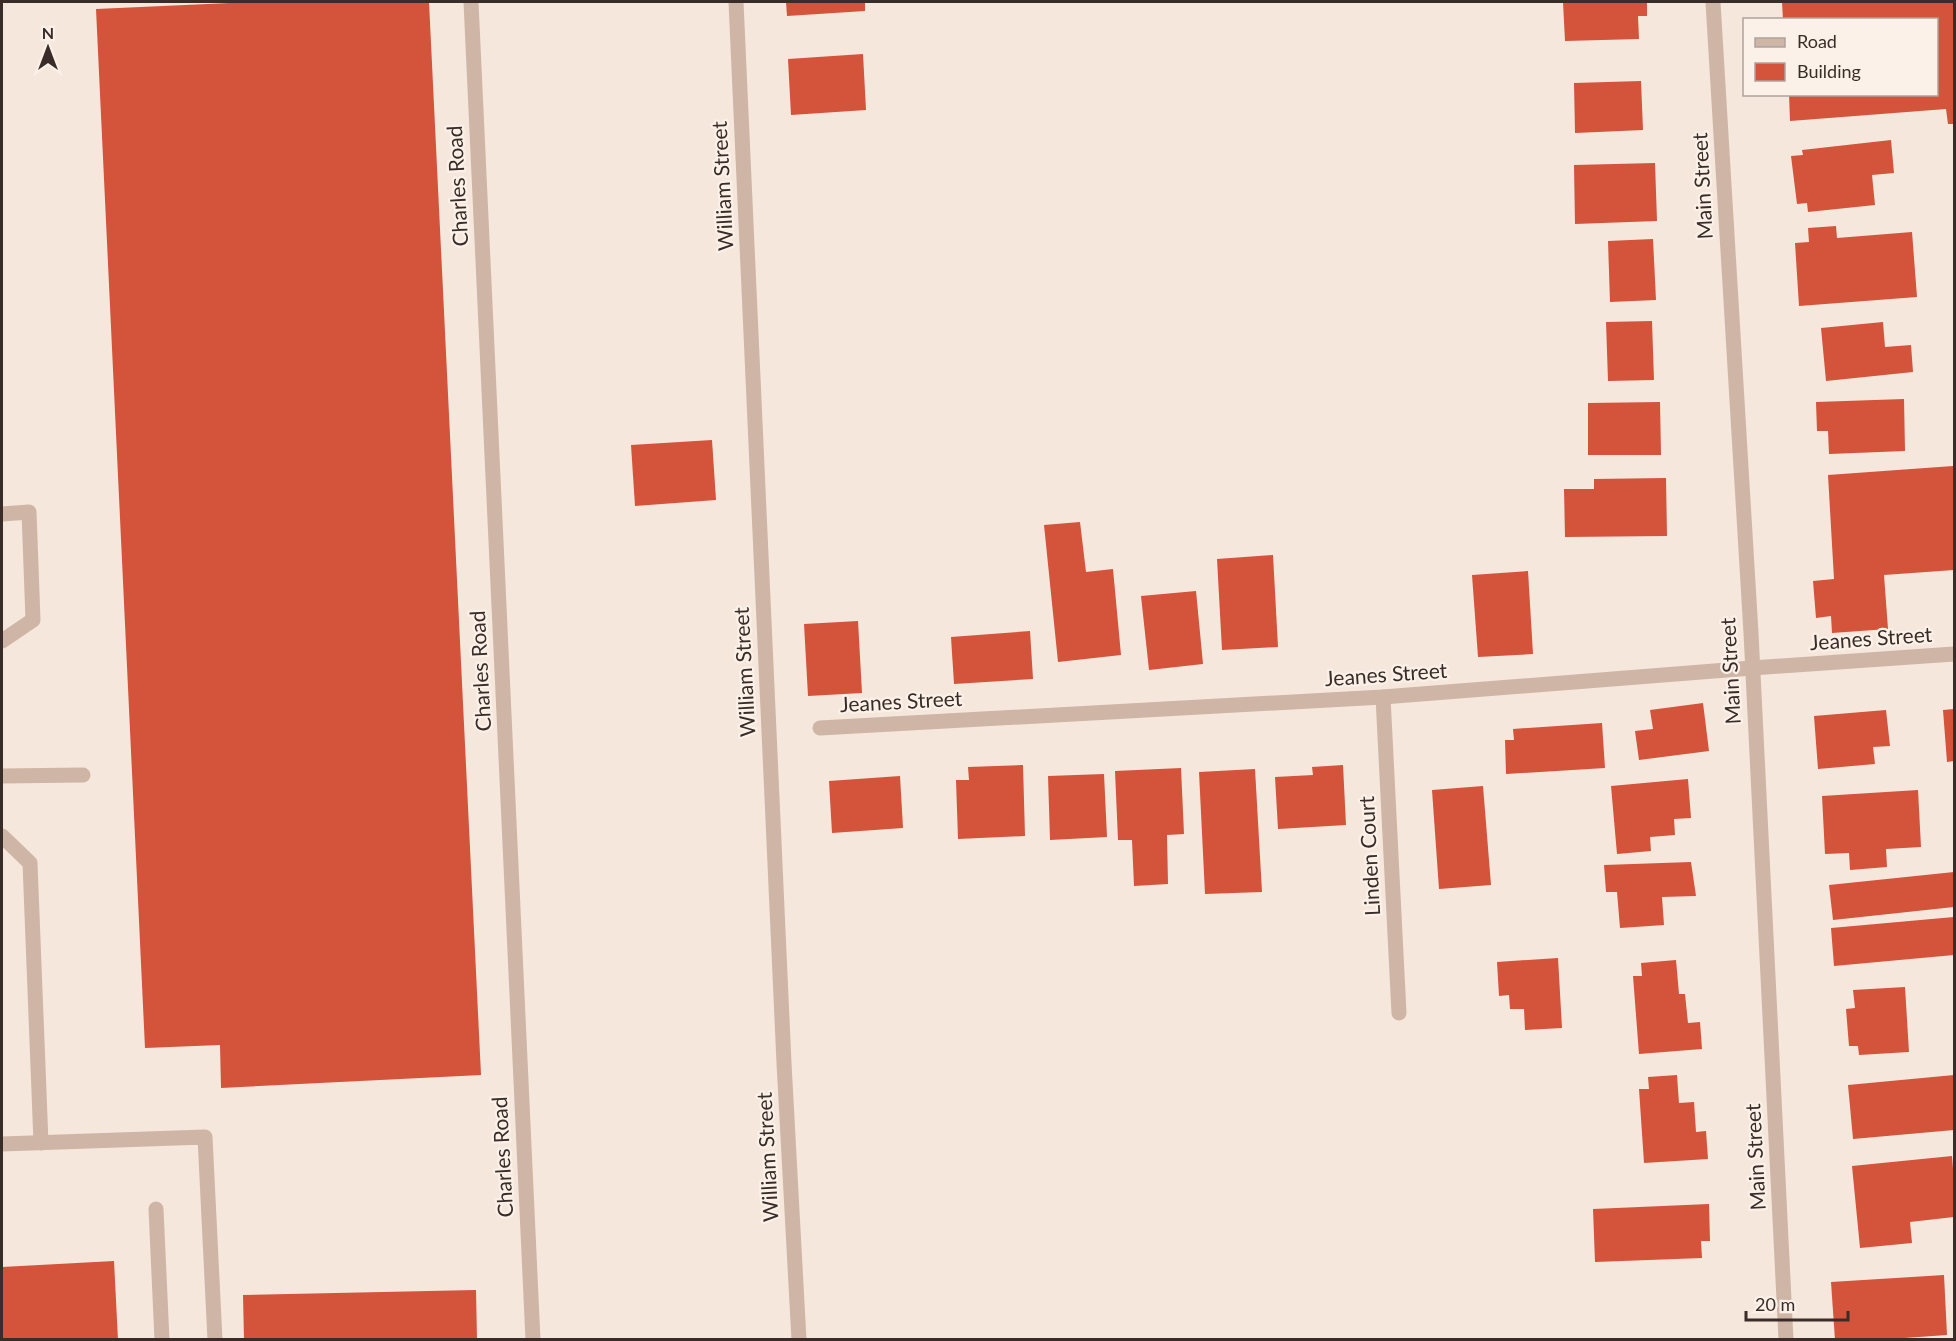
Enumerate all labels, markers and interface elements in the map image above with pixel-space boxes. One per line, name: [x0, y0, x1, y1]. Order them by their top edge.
north arrow: [18, 18, 78, 78]
legend: [1743, 18, 1938, 96]
text: N: [42, 23, 54, 42]
text: Road: [1797, 30, 1837, 52]
text: Building: [1797, 60, 1861, 82]
street label: William Street: [706, 120, 737, 252]
street label: Charles Road: [441, 125, 472, 247]
street label: Main Street: [1686, 132, 1717, 240]
street label: William Street: [728, 606, 759, 738]
street label: Charles Road: [464, 610, 495, 732]
street label: Main Street: [1714, 617, 1745, 725]
street label: Jeanes Street: [1809, 621, 1933, 654]
street label: Jeanes Street: [1324, 657, 1448, 690]
street label: Jeanes Street: [839, 685, 963, 716]
street label: Linden Court: [1353, 795, 1384, 917]
street label: William Street: [751, 1091, 782, 1223]
street label: Charles Road: [486, 1096, 517, 1218]
street label: Main Street: [1739, 1103, 1770, 1211]
scale bar: [1746, 1284, 1848, 1322]
text: 20 m: [1755, 1293, 1795, 1315]

